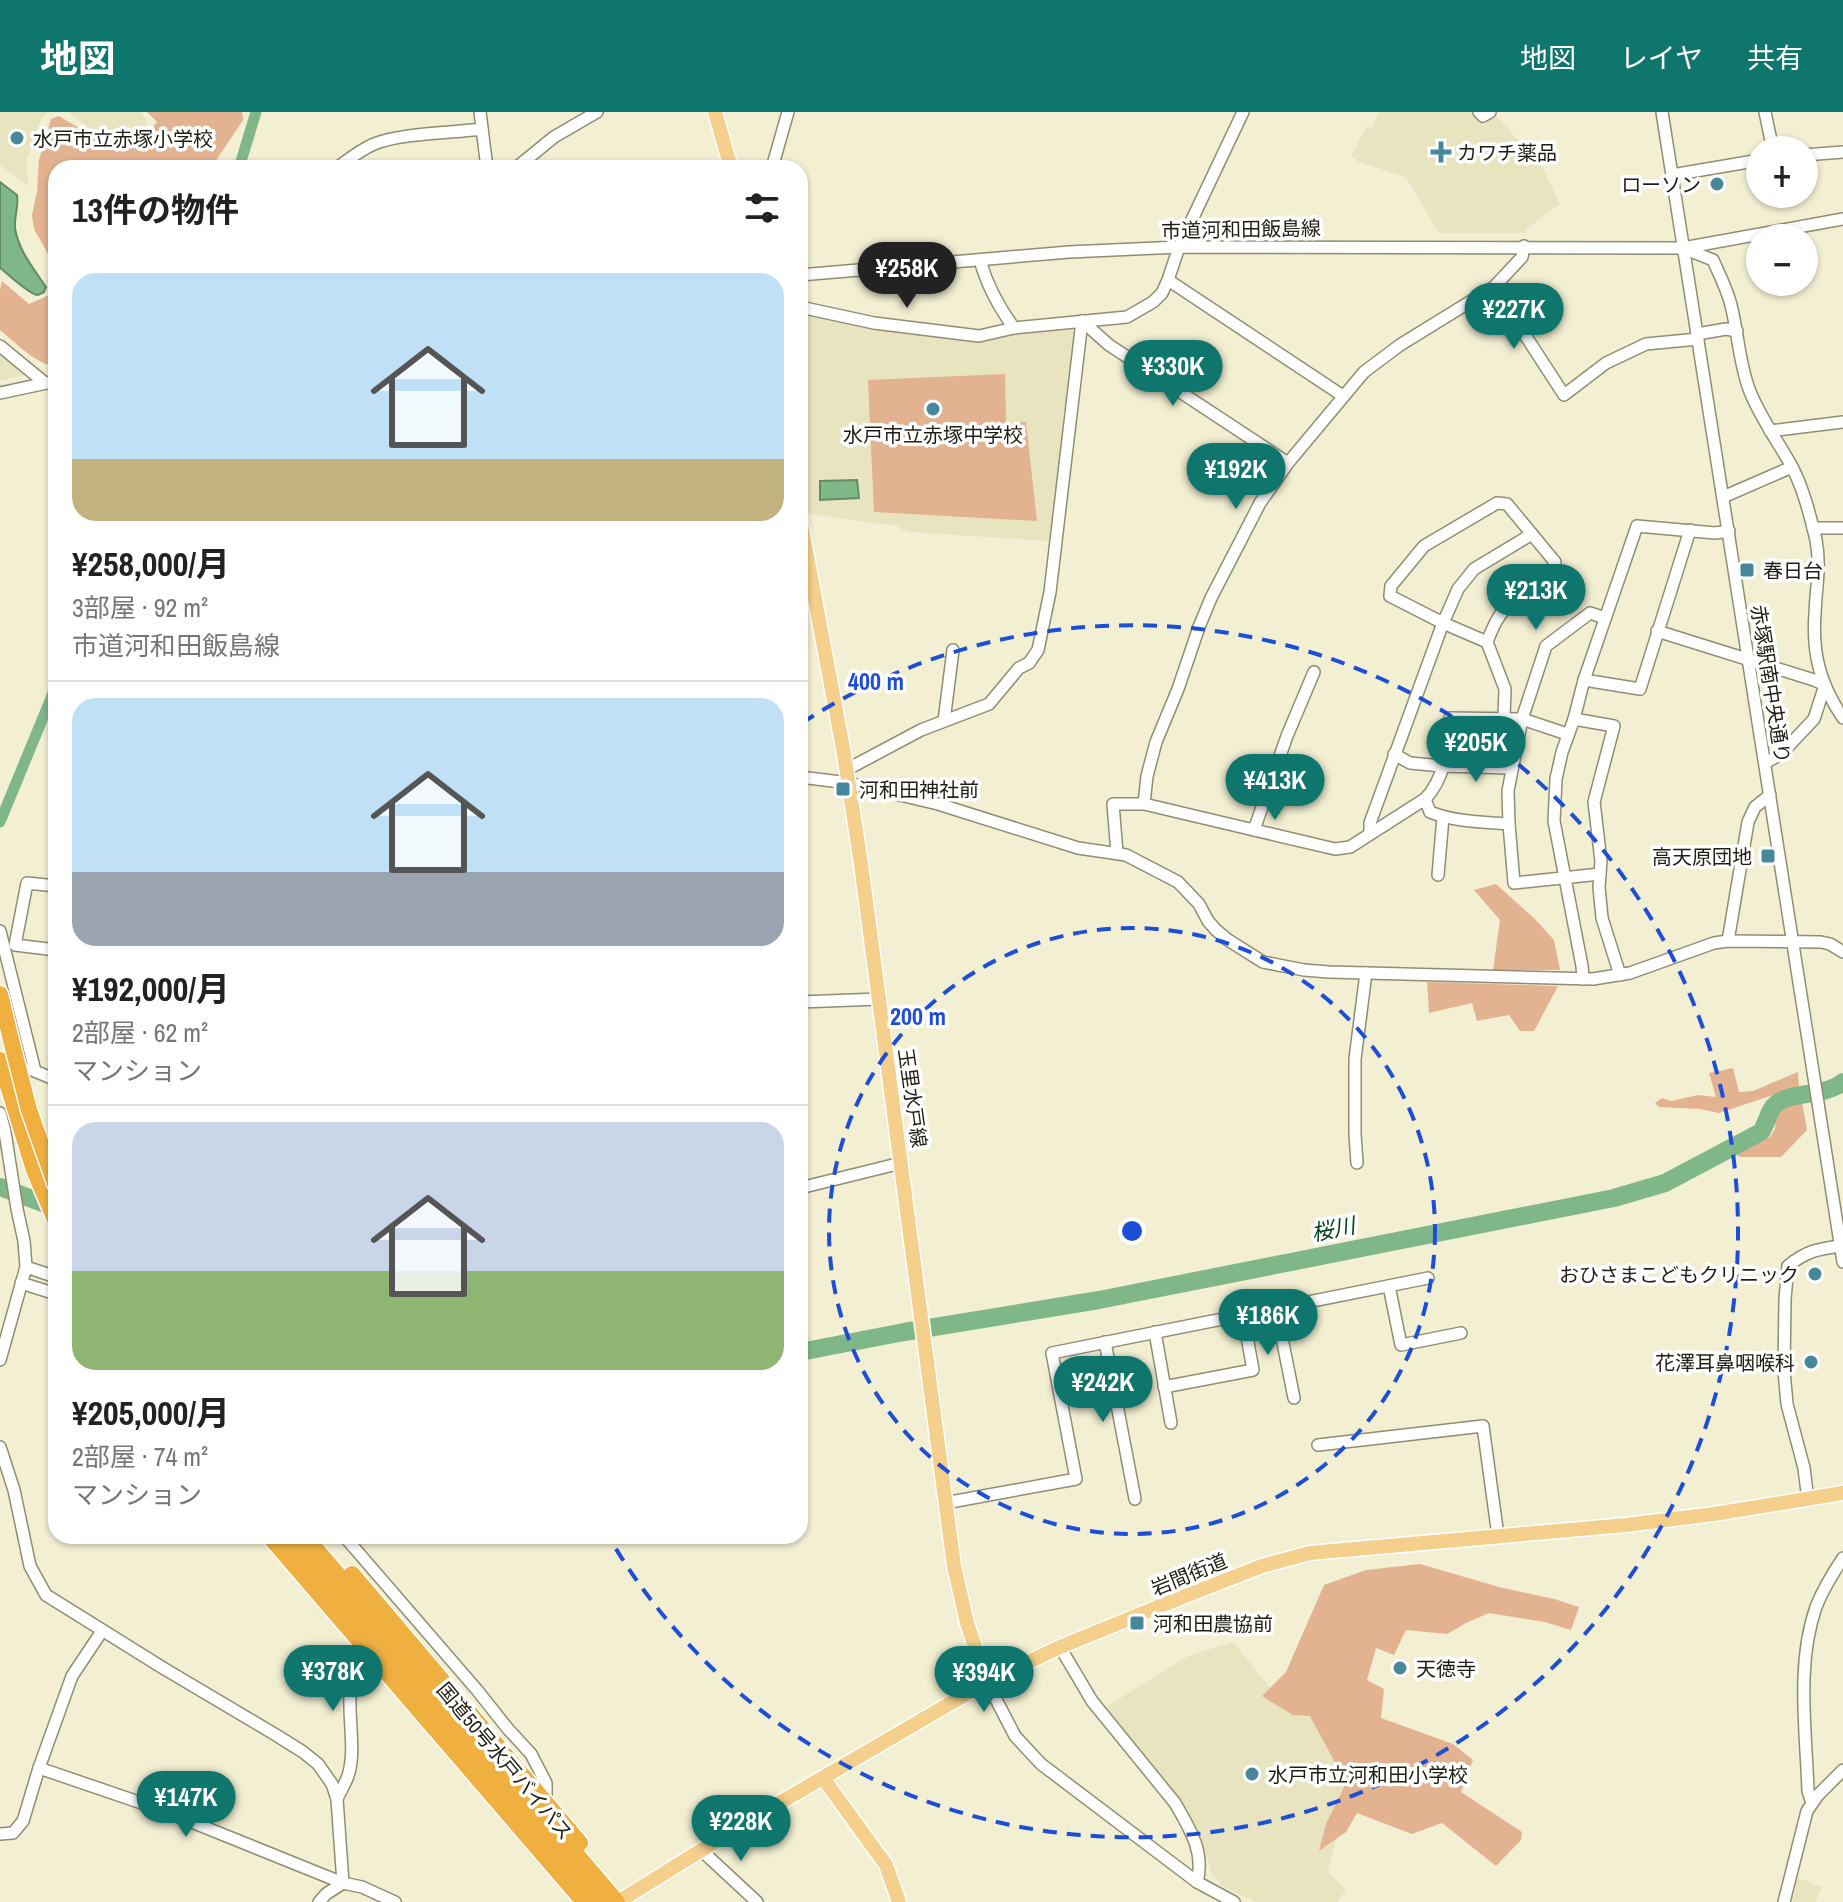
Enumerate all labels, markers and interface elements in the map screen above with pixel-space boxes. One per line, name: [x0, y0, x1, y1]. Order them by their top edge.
text: 地図: [40, 33, 116, 84]
text: 地図: [1520, 39, 1576, 77]
text: レイヤ: [1620, 39, 1703, 77]
text: 共有: [1747, 39, 1803, 77]
place label: 水戸市立赤塚小学校: [33, 125, 213, 152]
marker: 水戸市立赤塚小学校: [8, 129, 26, 147]
map controls: [1746, 136, 1818, 296]
button: +: [1746, 136, 1818, 208]
place label: カワチ薬品: [1457, 139, 1557, 166]
marker: カワチ薬品: [1432, 143, 1450, 161]
place label: ローソン: [1621, 171, 1701, 198]
marker: ローソン: [1708, 175, 1726, 193]
icon: filters: [740, 186, 784, 230]
text: 13件の物件: [72, 187, 239, 233]
street label: 市道河和田飯島線: [1161, 214, 1321, 244]
button: −: [1746, 224, 1818, 296]
pin: ¥258K: [851, 242, 963, 310]
text: ¥258K: [876, 250, 938, 285]
pin: ¥227K: [1458, 283, 1570, 351]
text: ¥227K: [1483, 291, 1545, 326]
icon: home: [356, 325, 500, 469]
pin: ¥330K: [1117, 340, 1229, 408]
text: ¥330K: [1142, 348, 1204, 383]
marker: 水戸市立赤塚中学校: [924, 400, 942, 418]
place label: 水戸市立赤塚中学校: [843, 421, 1023, 448]
pin: ¥192K: [1180, 443, 1292, 511]
text: ¥192K: [1205, 451, 1267, 486]
text: ¥258,000/月: [72, 541, 230, 587]
place label: 春日台: [1763, 557, 1823, 584]
marker: 春日台: [1738, 561, 1756, 579]
pin: ¥213K: [1480, 564, 1592, 632]
text: ¥213K: [1505, 572, 1567, 607]
text: 3部屋 · 92 m²: [72, 590, 208, 625]
street label: 赤塚駅南中央通り: [1745, 603, 1797, 765]
text: 市道河和田飯島線: [72, 628, 280, 663]
text: 400 m: [848, 665, 904, 697]
pin: ¥205K: [1420, 716, 1532, 784]
text: ¥205K: [1445, 724, 1507, 759]
icon: home: [356, 750, 500, 894]
pin: ¥413K: [1219, 754, 1331, 822]
text: ¥413K: [1244, 762, 1306, 797]
place label: 河和田神社前: [859, 776, 979, 803]
marker: 河和田神社前: [834, 780, 852, 798]
place label: 高天原団地: [1652, 843, 1752, 870]
marker: 高天原団地: [1759, 847, 1777, 865]
text: ¥192,000/月: [72, 966, 230, 1012]
text: 200 m: [890, 1000, 946, 1032]
text: 2部屋 · 62 m²: [72, 1015, 208, 1050]
street label: 玉里水戸線: [893, 1047, 933, 1149]
text: マンション: [72, 1053, 202, 1088]
icon: home: [356, 1174, 500, 1318]
water label: 桜川: [1309, 1210, 1359, 1248]
centre of rings: [1118, 1217, 1146, 1245]
place label: おひさまこどもクリニック: [1559, 1261, 1799, 1288]
marker: おひさまこどもクリニック: [1806, 1265, 1824, 1283]
pin: ¥186K: [1212, 1289, 1324, 1357]
text: ¥186K: [1237, 1297, 1299, 1332]
place label: 花澤耳鼻咽喉科: [1655, 1349, 1795, 1376]
marker: 花澤耳鼻咽喉科: [1802, 1353, 1820, 1371]
pin: ¥242K: [1047, 1356, 1159, 1424]
text: ¥242K: [1072, 1364, 1134, 1399]
text: ¥205,000/月: [72, 1390, 230, 1436]
text: 2部屋 · 74 m²: [72, 1439, 208, 1474]
text: マンション: [72, 1477, 202, 1512]
street label: 岩間街道: [1147, 1546, 1231, 1602]
place label: 河和田農協前: [1153, 1610, 1273, 1637]
marker: 河和田農協前: [1128, 1614, 1146, 1632]
pin: ¥378K: [277, 1645, 389, 1713]
pin: ¥394K: [928, 1646, 1040, 1714]
text: ¥378K: [302, 1653, 364, 1688]
text: ¥394K: [953, 1654, 1015, 1689]
place label: 天徳寺: [1416, 1655, 1476, 1682]
marker: 天徳寺: [1391, 1659, 1409, 1677]
street label: 国道50号水戸バイパス: [431, 1677, 579, 1845]
place label: 水戸市立河和田小学校: [1268, 1761, 1468, 1788]
marker: 水戸市立河和田小学校: [1243, 1765, 1261, 1783]
pin: ¥147K: [130, 1771, 242, 1839]
text: ¥147K: [155, 1779, 217, 1814]
pin: ¥228K: [685, 1795, 797, 1863]
text: ¥228K: [710, 1803, 772, 1838]

